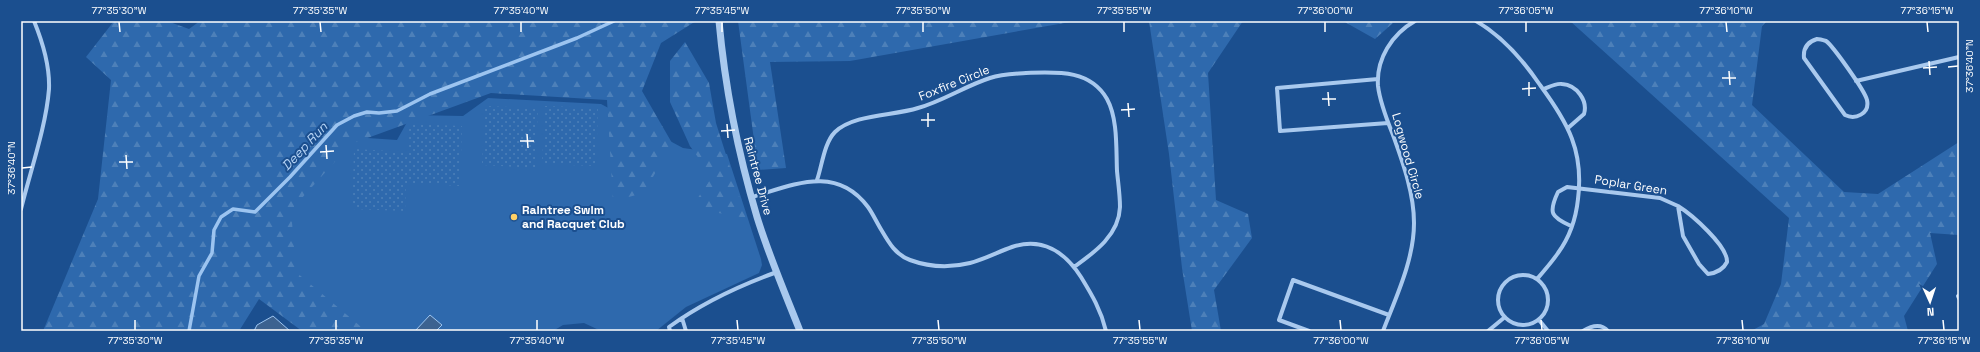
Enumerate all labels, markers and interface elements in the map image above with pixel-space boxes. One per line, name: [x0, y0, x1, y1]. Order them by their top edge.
text: 77°35'30"W: [91, 4, 147, 17]
text: 77°35'35"W: [293, 4, 348, 17]
text: 77°35'40"W: [494, 4, 549, 17]
text: 77°35'45"W: [695, 4, 749, 17]
text: 77°35'50"W: [895, 4, 951, 17]
text: 77°35'55"W: [1097, 4, 1152, 17]
text: 77°36'00"W: [1297, 4, 1353, 17]
text: 77°36'05"W: [1498, 4, 1554, 17]
text: 77°36'10"W: [1699, 4, 1753, 17]
text: 77°36'15"W: [1901, 4, 1954, 17]
text: 37°36'40"N: [1963, 39, 1976, 93]
street label: Foxfire Circle: [916, 62, 992, 104]
street label: Logwood Circle: [1388, 111, 1428, 201]
water label: Deep Run: [278, 118, 332, 174]
street label: Raintree Drive: [740, 135, 776, 217]
text: 37°36'40"N: [5, 141, 18, 195]
street label: Poplar Green: [1593, 171, 1669, 199]
place label: Raintree Swim and Racquet Club: [522, 202, 625, 232]
marker: Raintree Swim and Racquet Club: [509, 212, 519, 222]
north arrow: [1910, 282, 1950, 322]
text: N: [1926, 305, 1935, 319]
text: 77°35'30"W: [107, 334, 163, 347]
text: 77°35'35"W: [309, 334, 364, 347]
text: 77°35'40"W: [510, 334, 565, 347]
text: 77°35'45"W: [711, 334, 765, 347]
text: 77°35'50"W: [911, 334, 967, 347]
text: 77°35'55"W: [1113, 334, 1168, 347]
text: 77°36'00"W: [1313, 334, 1369, 347]
text: 77°36'05"W: [1514, 334, 1570, 347]
text: 77°36'10"W: [1716, 334, 1770, 347]
text: 77°36'15"W: [1918, 334, 1971, 347]

